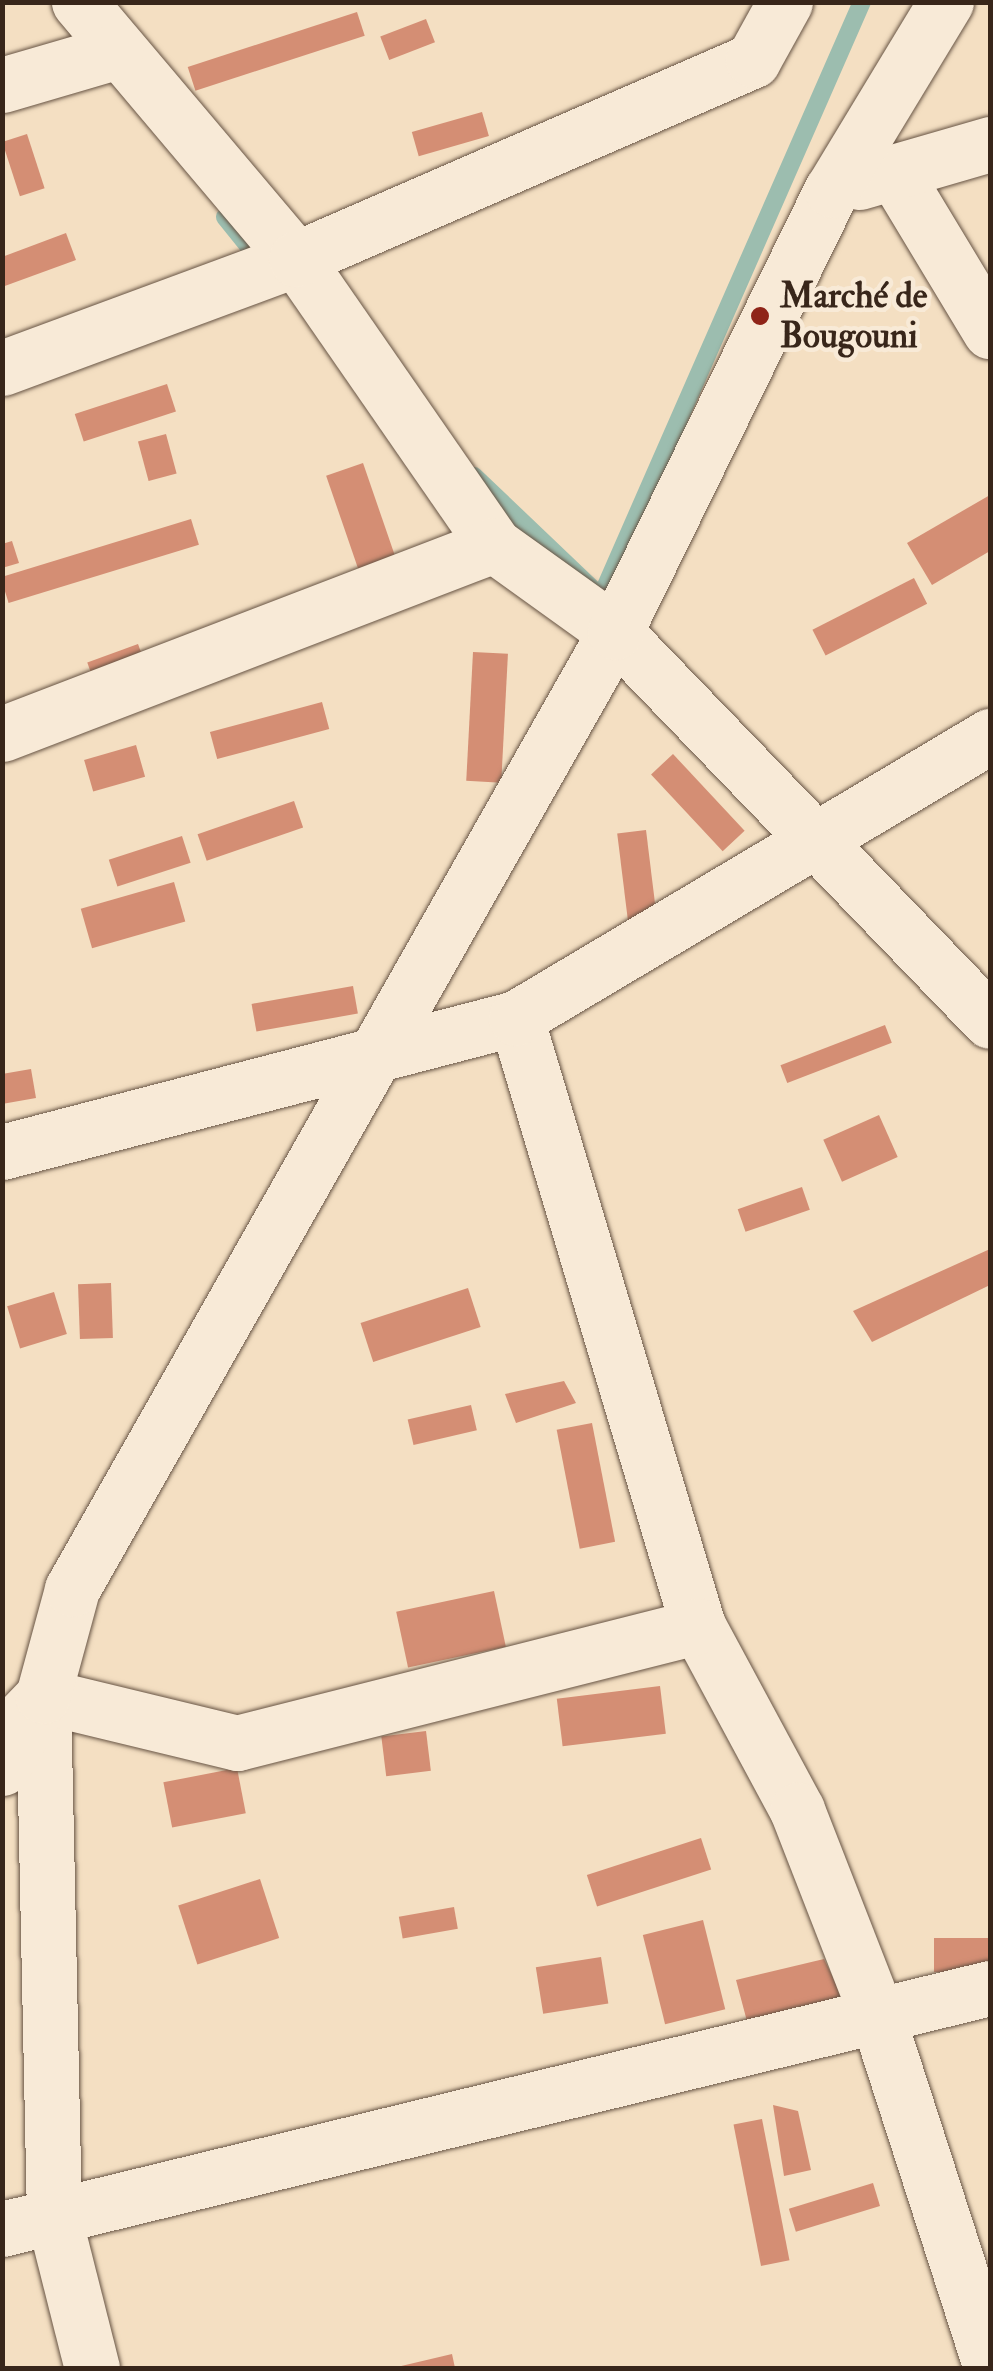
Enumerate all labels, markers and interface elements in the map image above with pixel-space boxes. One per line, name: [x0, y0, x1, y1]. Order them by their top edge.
place label: Marché de Bougouni: [780, 275, 927, 357]
marker: Marché de Bougouni: [749, 305, 771, 327]

